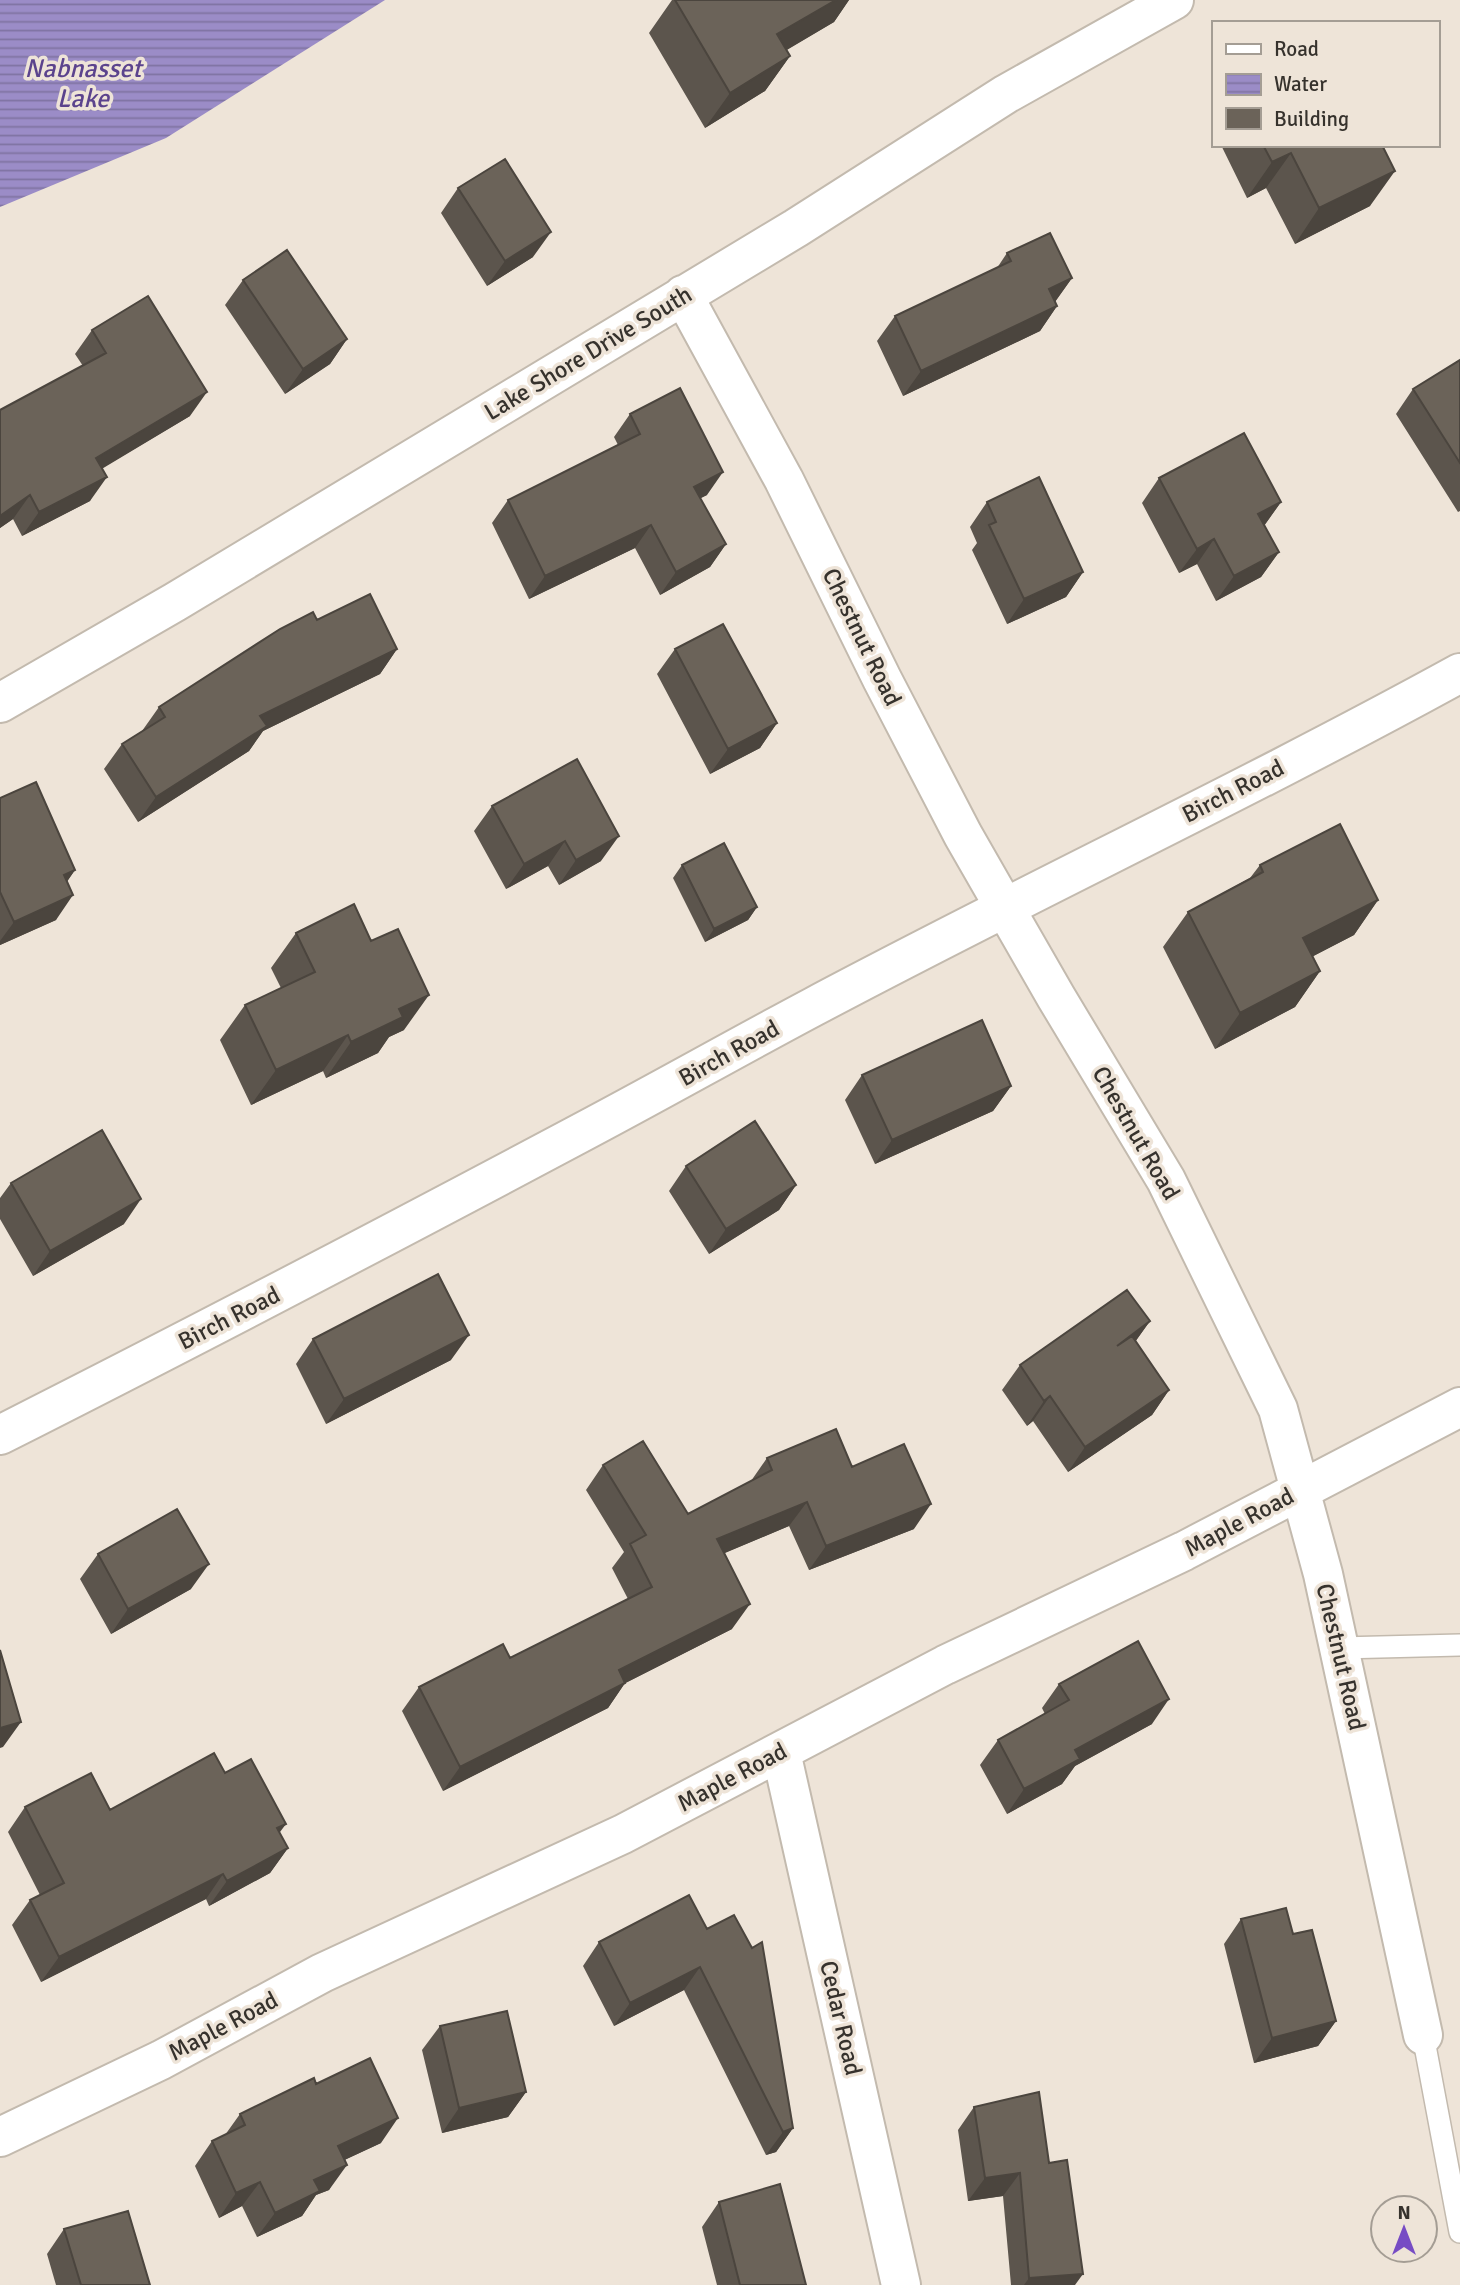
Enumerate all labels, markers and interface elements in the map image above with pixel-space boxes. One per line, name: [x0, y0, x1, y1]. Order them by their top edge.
legend: [1212, 21, 1439, 147]
text: Road: [1274, 36, 1319, 62]
water label: Nabnasset Lake: [25, 53, 144, 115]
text: Water: [1274, 71, 1327, 97]
text: Building: [1274, 106, 1349, 132]
street label: Lake Shore Drive South: [479, 279, 697, 427]
street label: Chestnut Road: [816, 563, 908, 711]
street label: Birch Road: [1177, 753, 1289, 829]
street label: Birch Road: [673, 1013, 785, 1093]
street label: Chestnut Road: [1086, 1061, 1186, 1205]
street label: Birch Road: [173, 1280, 285, 1356]
street label: Maple Road: [1179, 1481, 1299, 1563]
street label: Chestnut Road: [1310, 1581, 1372, 1733]
street label: Maple Road: [672, 1736, 792, 1818]
street label: Cedar Road: [813, 1958, 869, 2078]
street label: Maple Road: [163, 1985, 283, 2067]
north arrow: [1369, 2194, 1439, 2264]
text: N: [1397, 2201, 1411, 2225]

